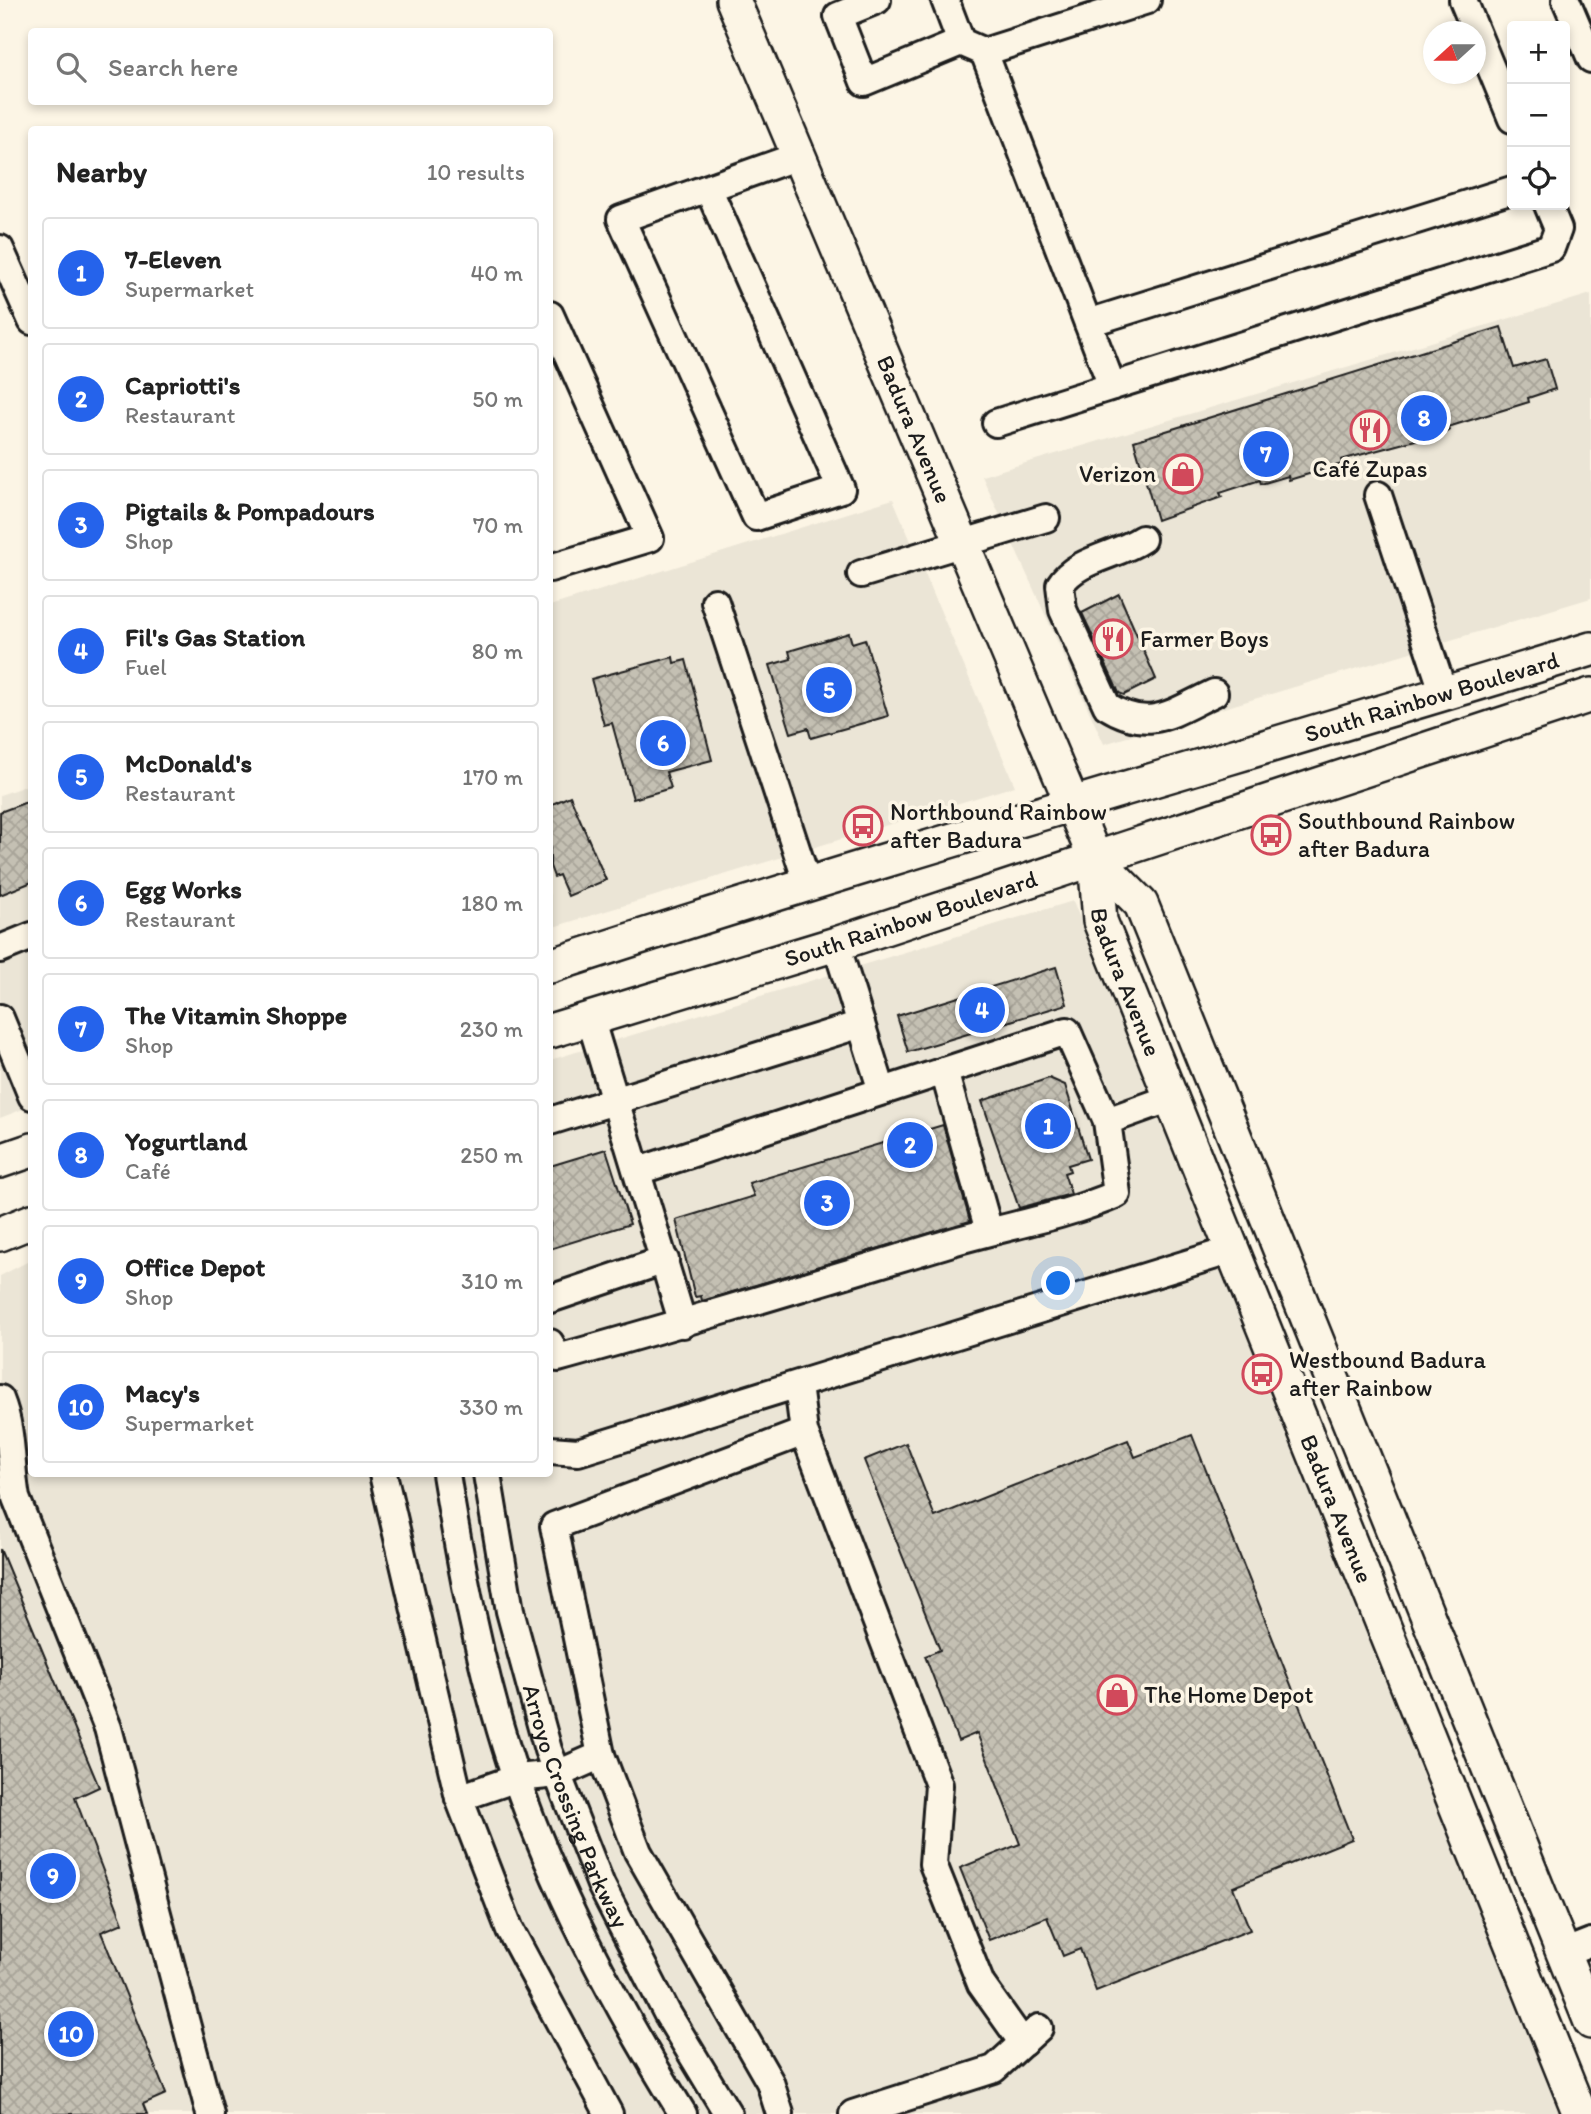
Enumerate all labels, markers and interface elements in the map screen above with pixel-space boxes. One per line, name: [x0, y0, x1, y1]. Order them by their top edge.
north arrow: [1423, 21, 1486, 84]
map controls: [1507, 21, 1570, 210]
button: +: [1507, 21, 1570, 84]
search box: [28, 28, 553, 105]
icon: search: [52, 48, 90, 86]
text: Search here: [108, 51, 238, 83]
button: −: [1507, 84, 1570, 147]
button: locate: [1507, 147, 1570, 210]
text: Nearby: [56, 153, 147, 190]
text: 10 results: [427, 158, 525, 186]
text: 7-Eleven: [125, 243, 222, 275]
text: 1: [76, 259, 86, 287]
text: 40 m: [470, 259, 523, 287]
text: Supermarket: [125, 275, 254, 303]
street label: Badura Avenue: [871, 351, 959, 507]
text: Capriotti's: [125, 369, 240, 401]
text: 2: [75, 385, 87, 413]
text: 50 m: [472, 385, 523, 413]
pin: 8: [1401, 392, 1447, 444]
text: Restaurant: [125, 401, 235, 429]
restaurant icon: Café Zupas: [1349, 409, 1391, 451]
pin: 7: [1243, 428, 1289, 480]
shop icon: Verizon: [1162, 453, 1204, 495]
place label: Café Zupas: [1313, 454, 1427, 483]
place label: Verizon: [1079, 459, 1156, 488]
text: Pigtails & Pompadours: [125, 495, 375, 527]
text: 3: [75, 511, 87, 539]
text: 70 m: [473, 511, 523, 539]
text: Shop: [125, 527, 173, 555]
restaurant icon: Farmer Boys: [1092, 618, 1134, 660]
text: Fil's Gas Station: [125, 621, 305, 653]
place label: Farmer Boys: [1140, 624, 1269, 653]
text: 4: [74, 637, 88, 665]
text: 80 m: [472, 637, 523, 665]
street label: South Rainbow Boulevard: [1301, 645, 1562, 748]
text: Fuel: [125, 653, 167, 681]
pin: 5: [806, 664, 852, 716]
pin: 6: [640, 717, 686, 769]
text: McDonald's: [125, 747, 252, 779]
text: 5: [75, 763, 87, 791]
text: 170 m: [462, 763, 523, 791]
text: Restaurant: [125, 779, 235, 807]
place label: Northbound Rainbow after Badura: [890, 797, 1107, 854]
bus stop icon: Northbound Rainbow after Badura: [842, 805, 884, 847]
place label: Southbound Rainbow after Badura: [1298, 806, 1515, 863]
bus stop icon: Southbound Rainbow after Badura: [1250, 814, 1292, 856]
street label: South Rainbow Boulevard: [781, 864, 1041, 973]
text: Egg Works: [125, 873, 242, 905]
text: 6: [75, 889, 87, 917]
text: 180 m: [461, 889, 523, 917]
text: Restaurant: [125, 905, 235, 933]
street label: Badura Avenue: [1085, 907, 1168, 1060]
pin: 4: [959, 984, 1005, 1036]
text: The Vitamin Shoppe: [125, 999, 347, 1031]
text: 7: [75, 1015, 87, 1043]
text: 230 m: [460, 1015, 523, 1043]
text: Shop: [125, 1031, 173, 1059]
pin: 1: [1025, 1100, 1071, 1152]
pin: 2: [887, 1119, 933, 1171]
text: Yogurtland: [125, 1125, 247, 1157]
text: 8: [75, 1141, 87, 1169]
text: 250 m: [460, 1141, 523, 1169]
text: Café: [125, 1157, 171, 1185]
pin: 3: [804, 1177, 850, 1229]
text: Office Depot: [125, 1251, 265, 1283]
your location: [1041, 1266, 1075, 1300]
text: 9: [75, 1267, 87, 1295]
text: 310 m: [461, 1267, 523, 1295]
text: Shop: [125, 1283, 173, 1311]
place label: Westbound Badura after Rainbow: [1289, 1345, 1486, 1402]
bus stop icon: Westbound Badura after Rainbow: [1241, 1353, 1283, 1395]
text: Macy's: [125, 1377, 200, 1409]
text: 10: [69, 1393, 93, 1421]
text: 330 m: [459, 1393, 523, 1421]
text: Supermarket: [125, 1409, 254, 1437]
street label: Badura Avenue: [1294, 1430, 1380, 1587]
shop icon: The Home Depot: [1096, 1674, 1138, 1716]
place label: The Home Depot: [1144, 1680, 1314, 1709]
street label: Arroyo Crossing Parkway: [517, 1681, 636, 1933]
pin: 9: [30, 1850, 76, 1902]
pin: 10: [48, 2008, 94, 2060]

